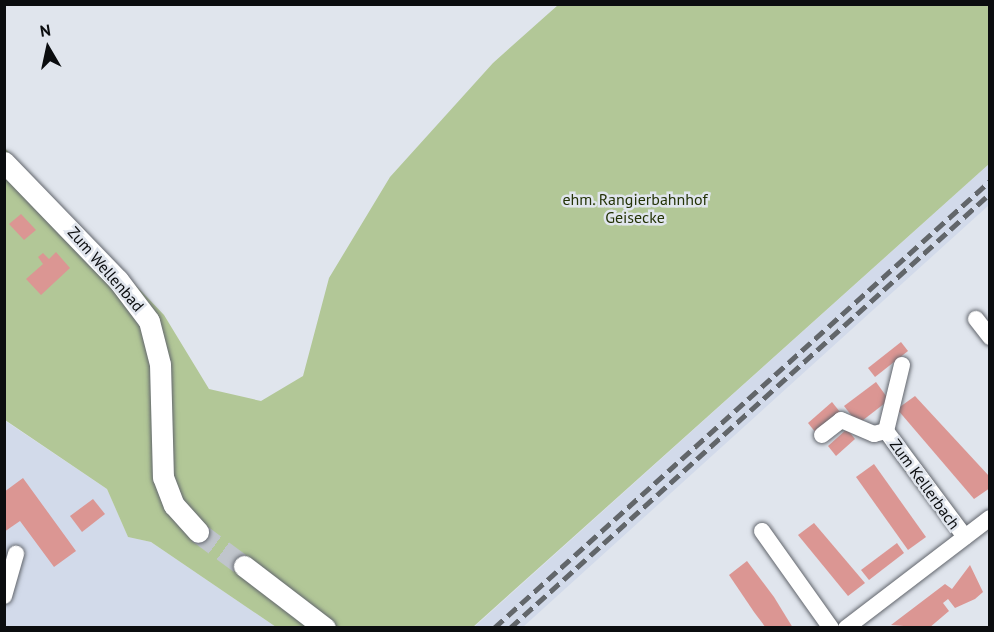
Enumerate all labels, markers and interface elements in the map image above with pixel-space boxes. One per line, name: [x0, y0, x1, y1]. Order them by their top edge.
north arrow: [18, 18, 78, 78]
text: N: [38, 20, 52, 41]
park label: ehm. Rangierbahnhof Geisecke: [562, 189, 708, 227]
street label: Zum Wellenbad: [64, 223, 148, 315]
street label: Zum Kellerbach: [886, 435, 964, 533]

